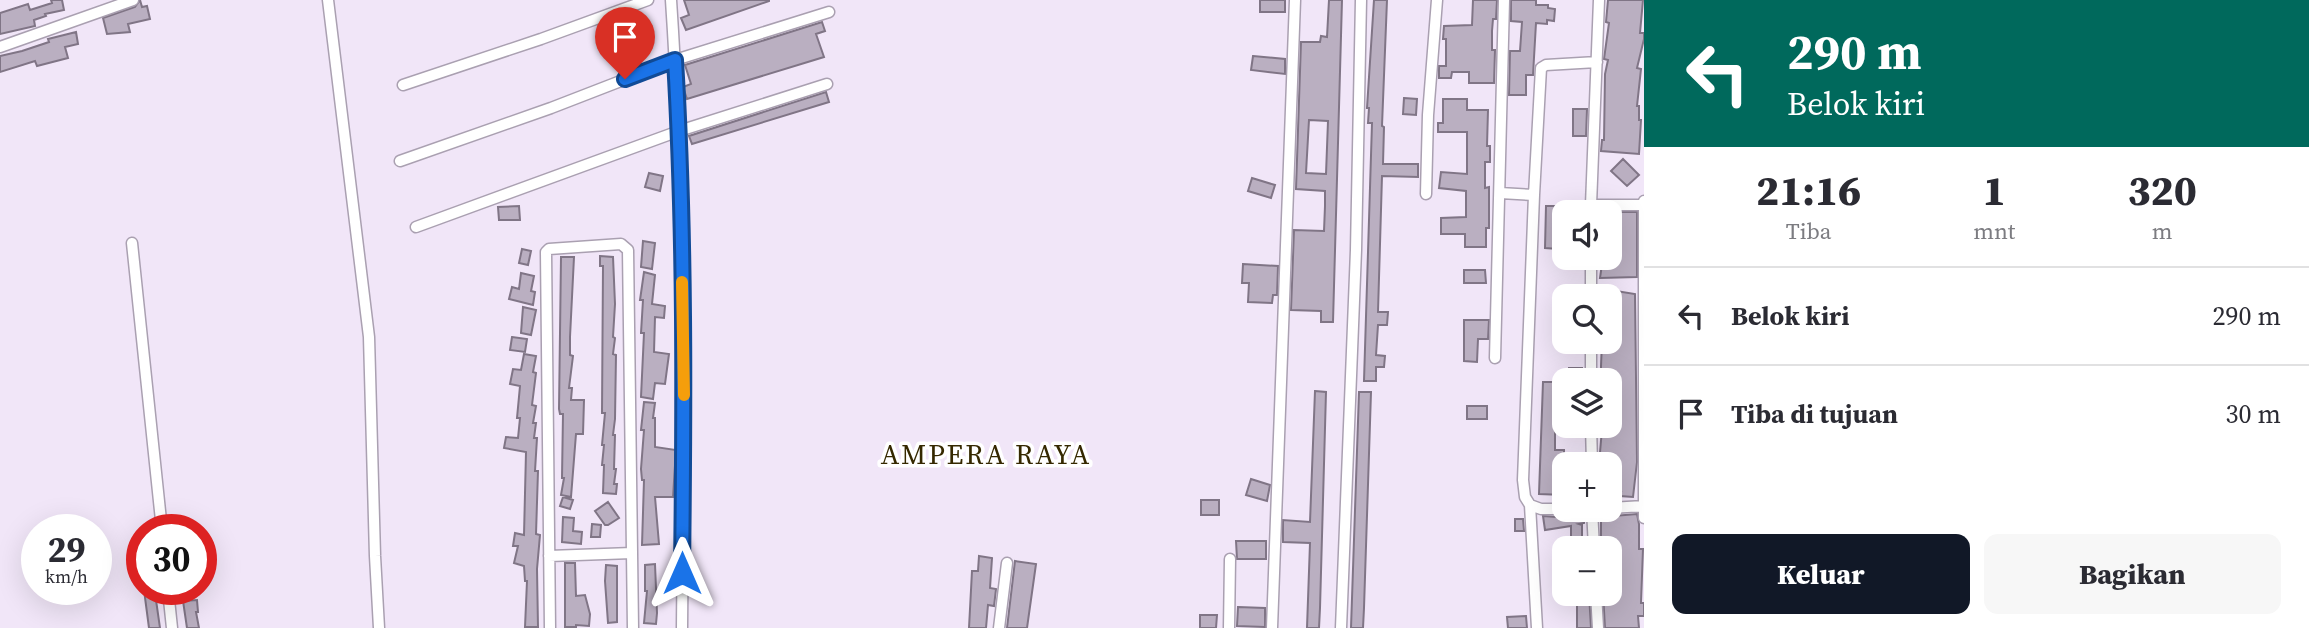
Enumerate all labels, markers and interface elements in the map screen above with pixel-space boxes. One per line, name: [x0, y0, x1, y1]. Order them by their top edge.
pin: [595, 7, 655, 79]
icon: arrive: [606, 18, 644, 56]
text: 290 m: [1787, 18, 1922, 85]
icon: left: [1672, 28, 1763, 119]
text: Belok kiri: [1787, 82, 1925, 126]
text: 21:16: [1756, 161, 1861, 219]
text: 1: [1983, 161, 2006, 219]
text: 320: [2127, 161, 2197, 219]
map controls: [1552, 200, 1622, 606]
button: sound: [1552, 200, 1622, 270]
text: Tiba: [1786, 215, 1832, 247]
text: mnt: [1973, 215, 2015, 247]
text: m: [2152, 215, 2173, 247]
button: search: [1552, 284, 1622, 354]
icon: left: [1672, 297, 1710, 335]
text: Belok kiri: [1731, 298, 1849, 334]
text: 290 m: [2213, 298, 2281, 334]
button: layers: [1552, 368, 1622, 438]
icon: arrive: [1672, 395, 1710, 433]
text: Tiba di tujuan: [1731, 396, 1898, 432]
text: 30 m: [2226, 396, 2281, 432]
district label: AMPERA RAYA: [881, 435, 1091, 473]
button: +: [1552, 452, 1622, 522]
speed limit sign: 30: [126, 514, 217, 605]
text: 29: [48, 526, 85, 574]
button: Keluar: [1672, 534, 1970, 614]
button: Bagikan: [1984, 534, 2281, 614]
position arrow: [645, 536, 719, 610]
button: −: [1552, 536, 1622, 606]
text: km/h: [45, 564, 88, 589]

